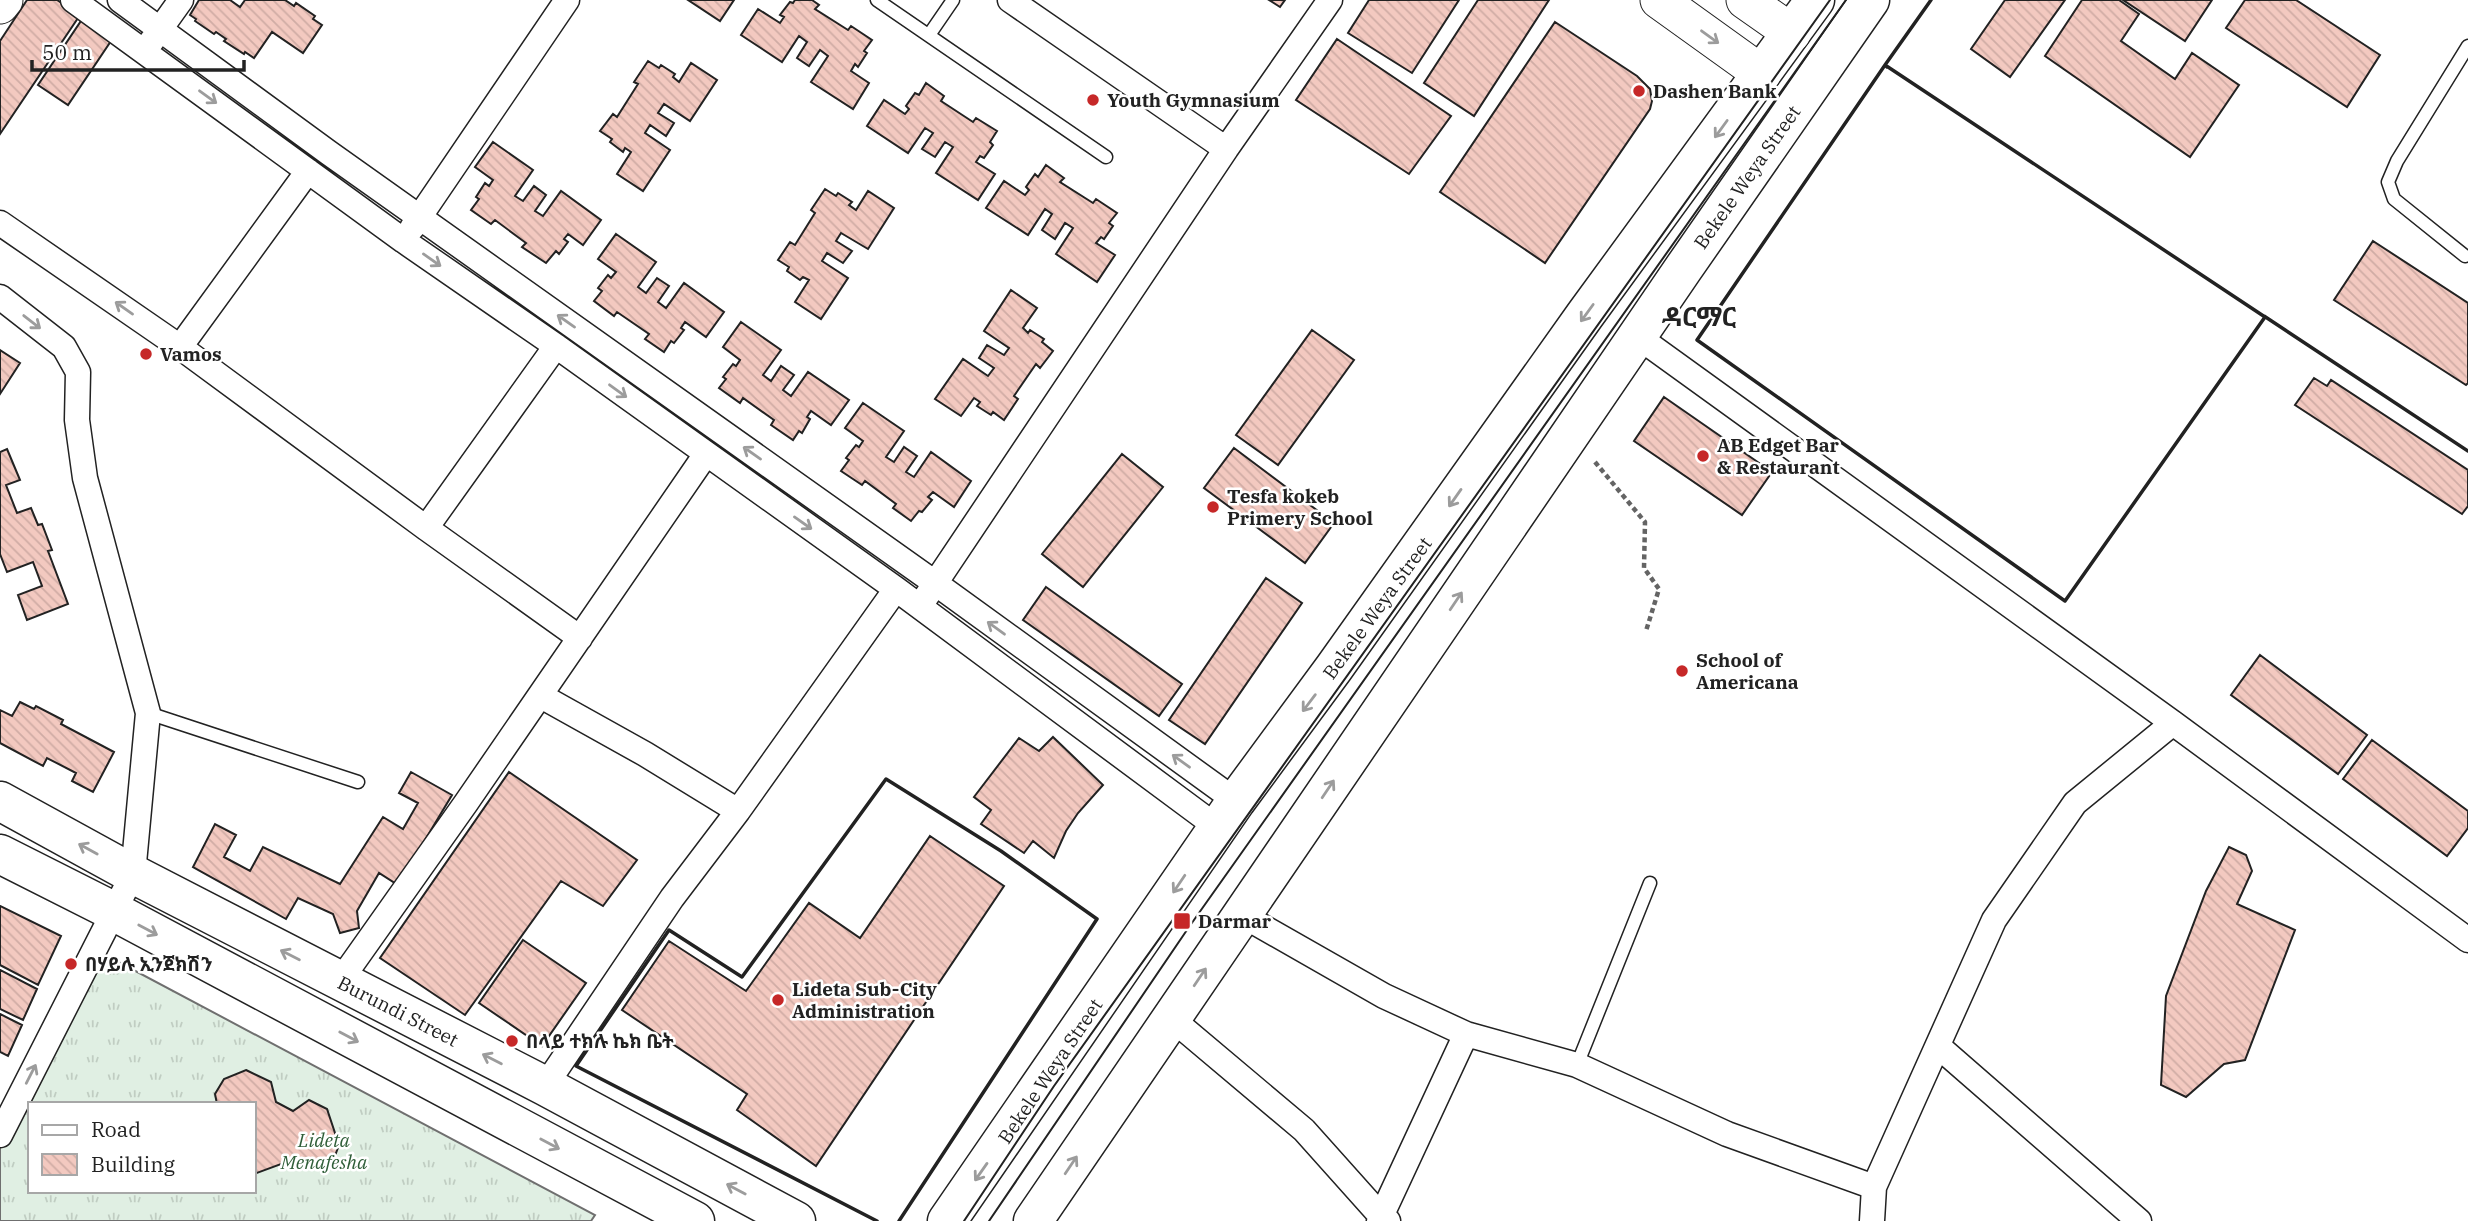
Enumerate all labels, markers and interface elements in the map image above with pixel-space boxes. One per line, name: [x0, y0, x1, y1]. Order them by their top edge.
scale bar: [32, 28, 243, 72]
one-way arrow: [1700, 30, 1719, 44]
text: 50 m: [42, 38, 92, 66]
place label: Dashen Bank: [1653, 79, 1777, 103]
marker: Dashen Bank: [1631, 83, 1647, 99]
place label: Youth Gymnasium: [1107, 88, 1280, 112]
one-way arrow: [198, 90, 217, 105]
marker: Youth Gymnasium: [1085, 92, 1101, 108]
street label: Bekele Weya Street: [1688, 100, 1806, 253]
one-way arrow: [1714, 119, 1728, 138]
one-way arrow: [421, 253, 441, 267]
district label: ዳርማር: [1662, 299, 1737, 333]
one-way arrow: [115, 301, 134, 316]
one-way arrow: [1580, 303, 1594, 322]
one-way arrow: [557, 313, 576, 328]
one-way arrow: [22, 314, 40, 329]
place label: Vamos: [160, 342, 222, 366]
marker: Vamos: [138, 346, 154, 362]
one-way arrow: [608, 384, 627, 398]
place label: AB Edget Bar & Restaurant: [1717, 433, 1840, 479]
one-way arrow: [743, 445, 761, 460]
marker: AB Edget Bar & Restaurant: [1695, 448, 1711, 464]
place label: Tesfa kokeb Primery School: [1227, 484, 1373, 530]
one-way arrow: [1448, 488, 1462, 507]
marker: Tesfa kokeb Primery School: [1205, 499, 1221, 515]
one-way arrow: [793, 516, 812, 530]
street label: Bekele Weya Street: [1317, 532, 1437, 684]
one-way arrow: [1449, 592, 1463, 611]
one-way arrow: [987, 620, 1006, 635]
place label: School of Americana: [1696, 648, 1799, 694]
marker: School of Americana: [1674, 663, 1690, 679]
one-way arrow: [1301, 693, 1316, 712]
one-way arrow: [1172, 753, 1191, 768]
one-way arrow: [1321, 780, 1335, 799]
one-way arrow: [78, 842, 99, 855]
one-way arrow: [1172, 874, 1186, 893]
place label: Darmar: [1198, 909, 1272, 933]
marker: Darmar: [1172, 911, 1192, 931]
one-way arrow: [137, 924, 158, 937]
one-way arrow: [280, 947, 301, 961]
place label: በሃይሉ ኢንጀክሽን: [85, 952, 213, 976]
marker: በሃይሉ ኢንጀክሽን: [63, 956, 79, 972]
one-way arrow: [1193, 968, 1207, 987]
street label: Burundi Street: [334, 970, 463, 1052]
place label: Lideta Sub-City Administration: [792, 977, 937, 1023]
marker: Lideta Sub-City Administration: [770, 992, 786, 1008]
street label: Bekele Weya Street: [993, 994, 1108, 1148]
place label: በላይ ተክሉ ኬክ ቤት: [526, 1029, 674, 1053]
one-way arrow: [338, 1030, 359, 1044]
marker: በላይ ተክሉ ኬክ ቤት: [504, 1033, 520, 1049]
one-way arrow: [482, 1052, 503, 1065]
one-way arrow: [24, 1065, 38, 1085]
legend: [28, 1102, 256, 1193]
text: Road: [91, 1115, 141, 1143]
park label: Lideta Menafesha: [280, 1128, 368, 1174]
one-way arrow: [539, 1137, 560, 1151]
text: Building: [91, 1150, 176, 1178]
one-way arrow: [1064, 1156, 1078, 1175]
one-way arrow: [974, 1162, 988, 1181]
one-way arrow: [726, 1182, 747, 1195]

